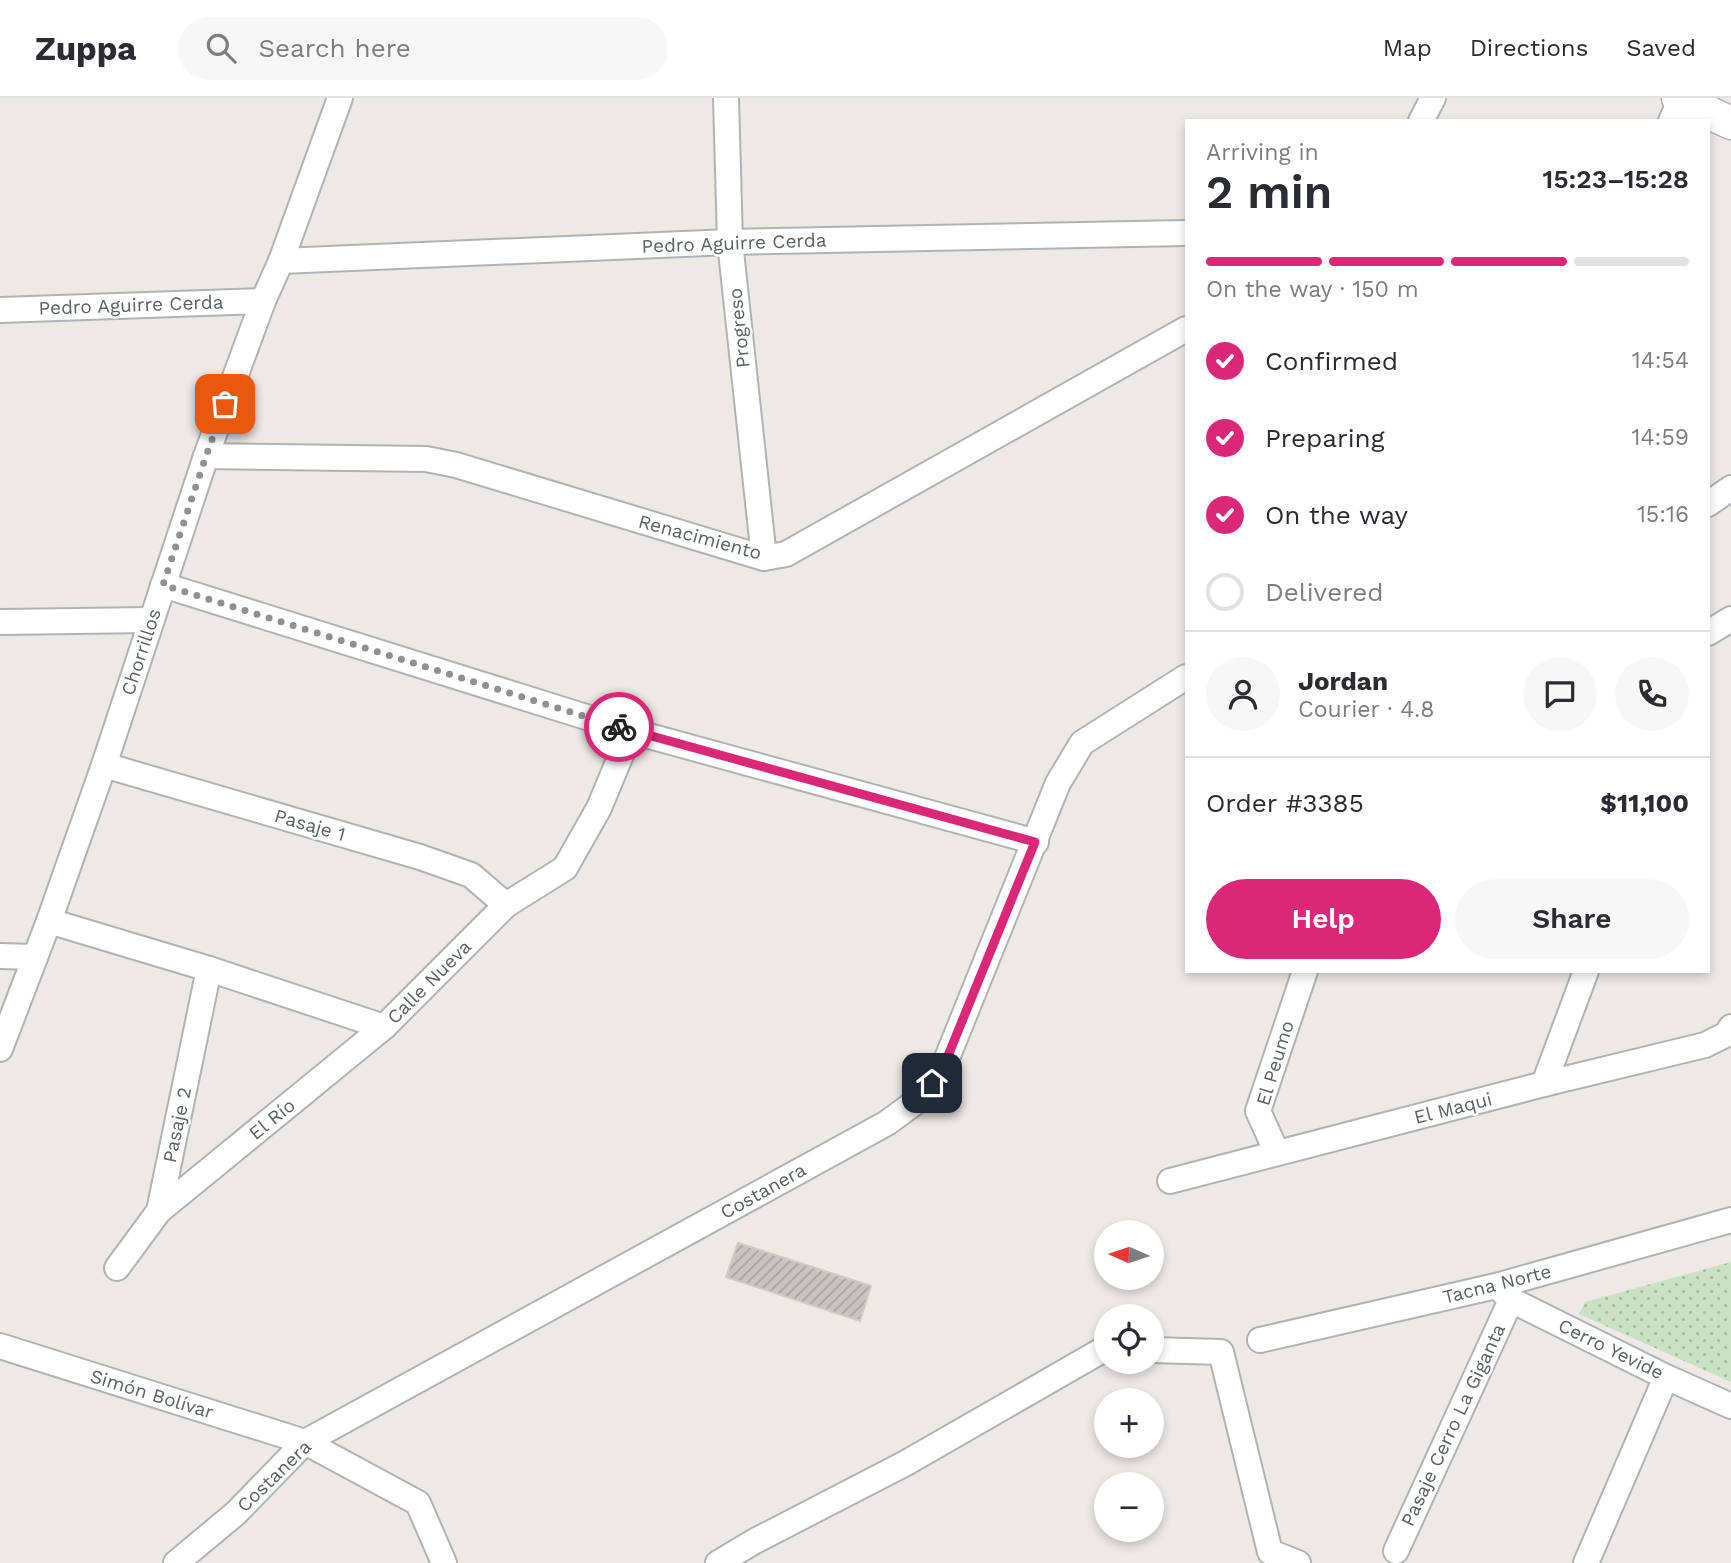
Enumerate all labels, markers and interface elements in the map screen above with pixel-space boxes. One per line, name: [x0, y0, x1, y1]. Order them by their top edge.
search box: [178, 17, 668, 80]
text: Zuppa: [35, 29, 136, 68]
icon: search: [202, 29, 240, 67]
text: Search here: [258, 33, 411, 63]
text: Map: [1383, 34, 1432, 62]
text: Directions: [1470, 34, 1588, 62]
text: Saved: [1626, 34, 1696, 62]
text: Arriving in: [1206, 139, 1319, 166]
text: 15:23–15:28: [1543, 164, 1689, 194]
text: 2 min: [1206, 165, 1332, 219]
street label: Pedro Aguirre Cerda: [641, 228, 827, 258]
text: On the way · 150 m: [1206, 276, 1419, 303]
street label: Progreso: [723, 287, 755, 369]
street label: Pedro Aguirre Cerda: [38, 290, 224, 320]
icon: check: [1206, 342, 1244, 380]
text: Confirmed: [1265, 346, 1398, 376]
text: 14:54: [1632, 347, 1689, 374]
pin: [195, 374, 255, 434]
icon: bag: [206, 385, 244, 423]
icon: check: [1206, 419, 1244, 457]
text: Preparing: [1265, 423, 1385, 453]
text: 14:59: [1632, 424, 1689, 451]
icon: check: [1206, 496, 1244, 534]
text: On the way: [1265, 500, 1408, 530]
text: 15:16: [1637, 501, 1689, 528]
street label: Renacimiento: [636, 510, 764, 564]
text: Delivered: [1265, 577, 1384, 607]
street label: Chorrillos: [116, 606, 166, 698]
button: person: [1206, 657, 1280, 731]
button: chat: [1523, 657, 1597, 731]
button: phone: [1615, 657, 1689, 731]
text: Jordan: [1298, 666, 1388, 696]
courier: [584, 692, 654, 762]
text: Courier · 4.8: [1298, 696, 1434, 723]
icon: bike: [600, 708, 638, 746]
text: Order #3385: [1206, 788, 1364, 818]
text: $11,100: [1600, 788, 1689, 818]
street label: Pasaje 1: [272, 804, 348, 846]
button: Help: [1206, 879, 1441, 959]
button: Share: [1455, 879, 1689, 959]
street label: Calle Nueva: [382, 935, 476, 1029]
street label: El Peumo: [1251, 1018, 1299, 1108]
pin: [902, 1053, 962, 1113]
icon: home: [913, 1064, 951, 1102]
street label: Pasaje 2: [158, 1085, 196, 1165]
street label: El Maqui: [1412, 1087, 1494, 1129]
street label: El Río: [244, 1093, 300, 1145]
street label: Costanera: [716, 1158, 810, 1224]
north arrow: [1094, 1220, 1164, 1290]
map controls: [1094, 1220, 1164, 1542]
street label: Tacna Norte: [1440, 1259, 1554, 1309]
button: locate: [1094, 1304, 1164, 1374]
street label: Cerro Yevide: [1555, 1314, 1667, 1384]
street label: Pasaje Cerro La Giganta: [1396, 1320, 1510, 1530]
street label: Simón Bolívar: [88, 1364, 217, 1424]
button: +: [1094, 1388, 1164, 1458]
street label: Costanera: [232, 1435, 316, 1517]
button: −: [1094, 1472, 1164, 1542]

